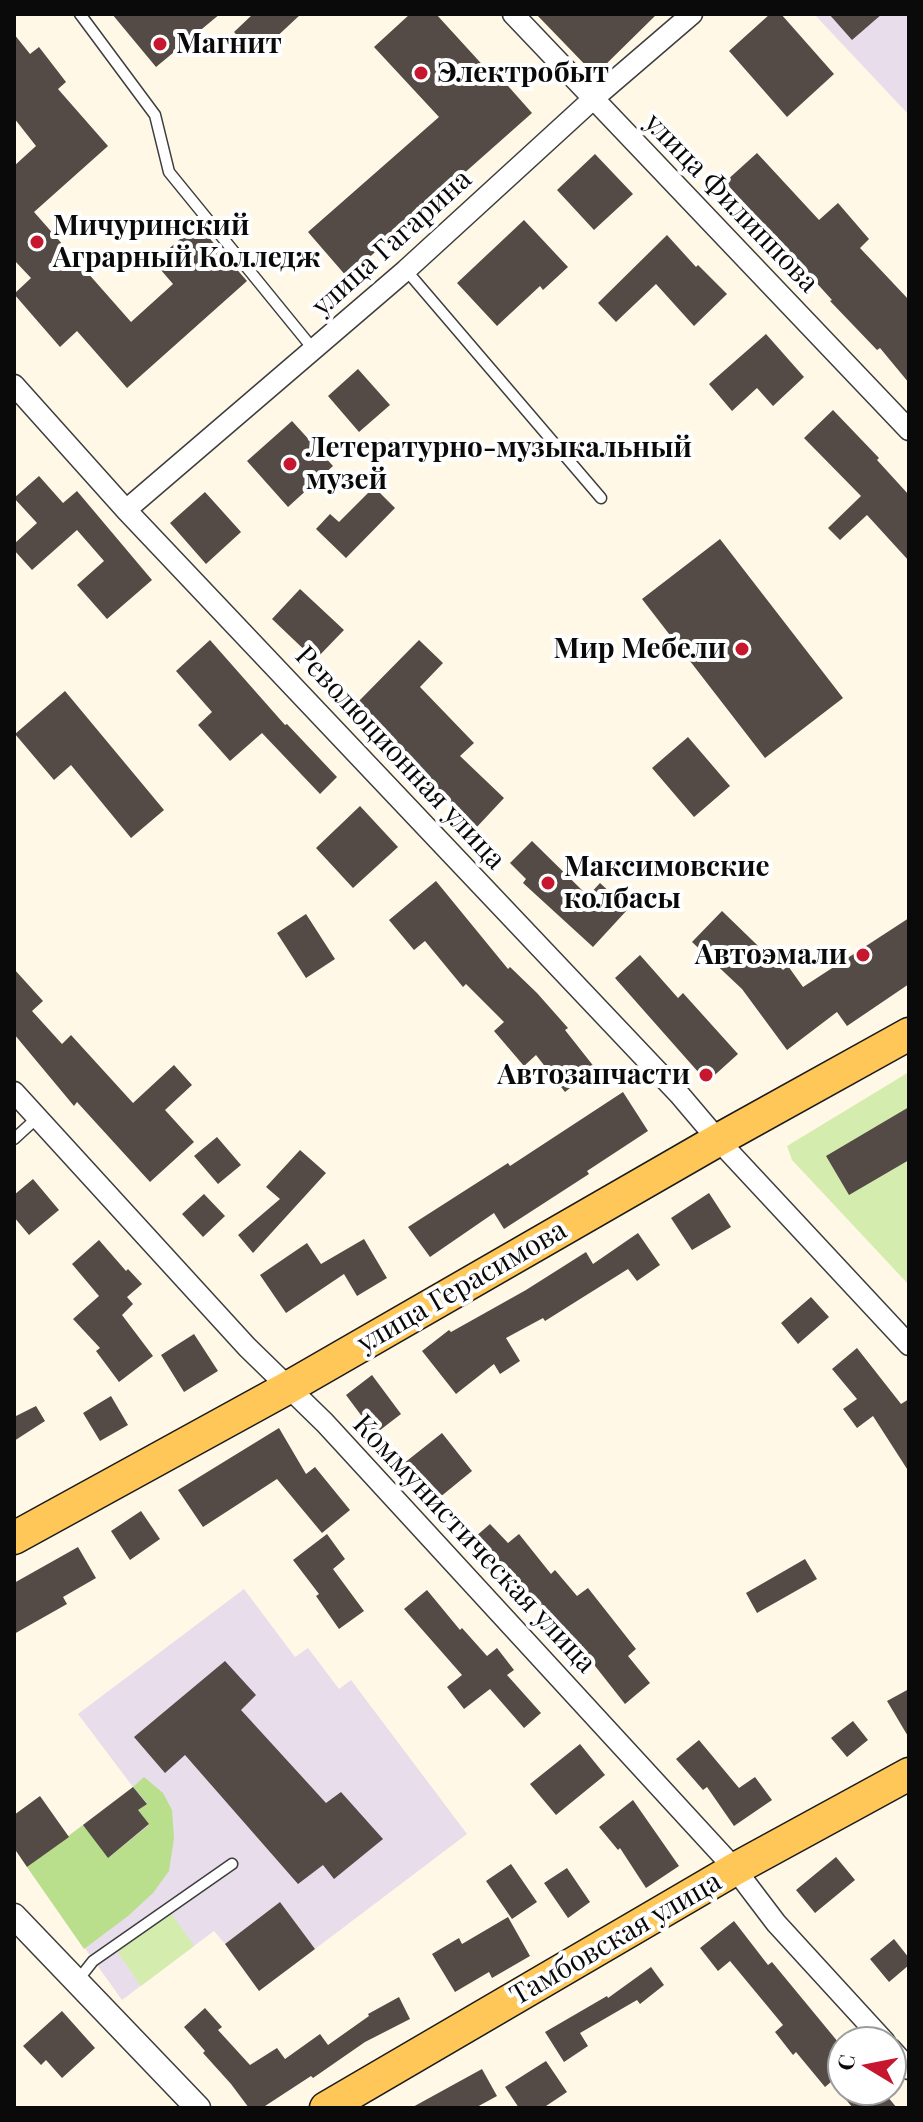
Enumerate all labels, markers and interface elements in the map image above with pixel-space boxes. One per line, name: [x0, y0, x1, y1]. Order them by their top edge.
place label: Магнит: [176, 27, 282, 61]
marker: Магнит: [151, 35, 169, 53]
place label: Электробыт: [437, 56, 609, 90]
marker: Электробыт: [412, 64, 430, 82]
street label: улица Филиппова: [637, 106, 825, 300]
street label: улица Гагарина: [306, 163, 478, 323]
place label: Мичуринский Аграрный Колледж: [53, 209, 320, 275]
marker: Мичуринский Аграрный Колледж: [28, 233, 46, 251]
place label: Летературно-музыкальный музей: [306, 431, 692, 497]
marker: Летературно-музыкальный музей: [281, 455, 299, 473]
place label: Мир Мебели: [554, 632, 726, 666]
street label: Революционная улица: [288, 640, 512, 876]
marker: Мир Мебели: [733, 640, 751, 658]
place label: Максимовские колбасы: [564, 850, 770, 916]
marker: Максимовские колбасы: [539, 874, 557, 892]
place label: Автоэмали: [695, 938, 847, 972]
marker: Автоэмали: [854, 946, 872, 964]
place label: Автозапчасти: [498, 1058, 690, 1092]
marker: Автозапчасти: [697, 1066, 715, 1084]
street label: улица Герасимова: [351, 1213, 573, 1361]
street label: Коммунистическая улица: [346, 1408, 602, 1680]
street label: Тамбовская улица: [505, 1865, 727, 2013]
north arrow: [827, 2026, 907, 2106]
text: С: [829, 2052, 861, 2072]

